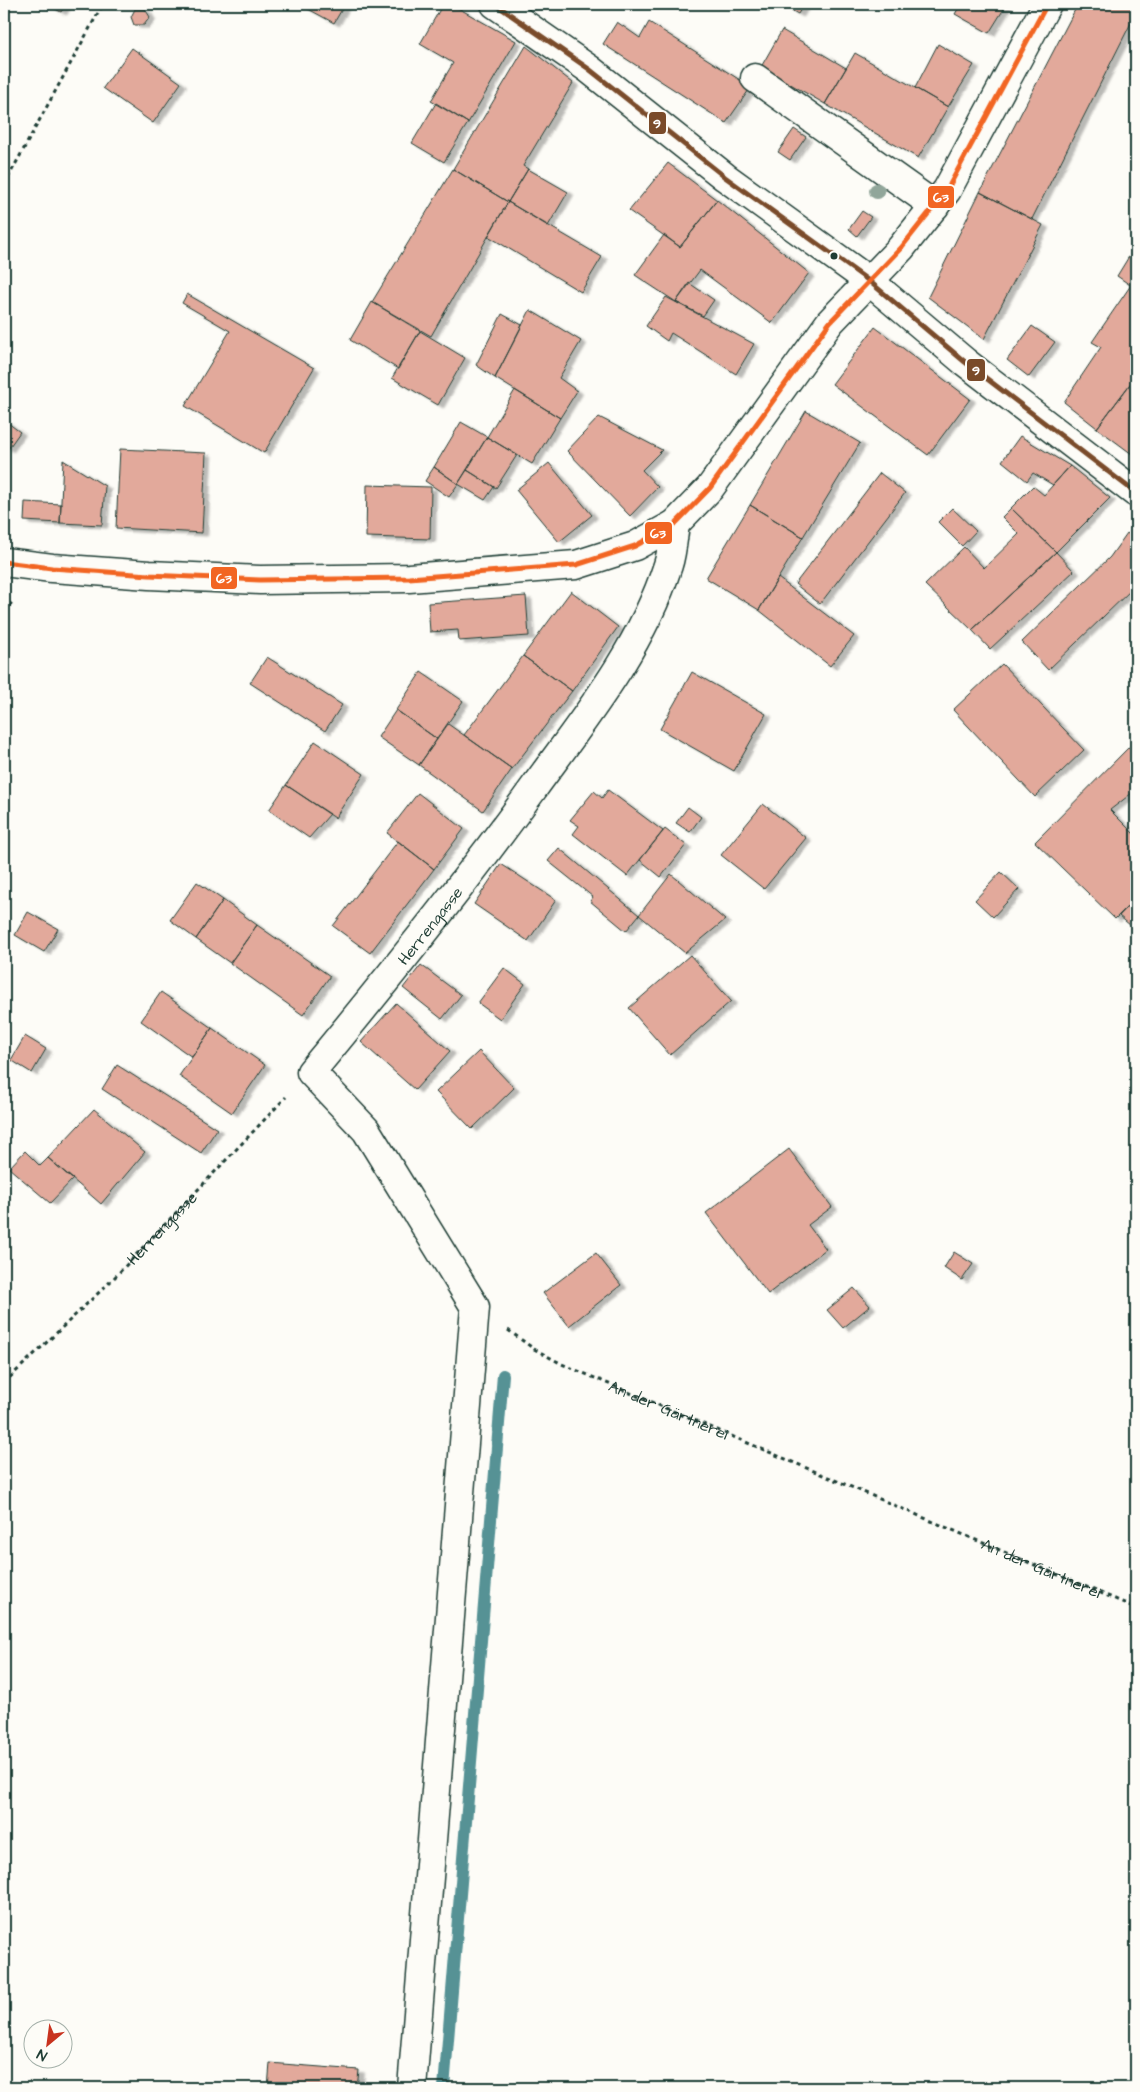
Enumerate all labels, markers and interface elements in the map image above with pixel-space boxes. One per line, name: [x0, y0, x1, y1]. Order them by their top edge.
line badge: 9: [648, 111, 667, 135]
text: 9: [653, 114, 661, 134]
line badge: 63: [927, 185, 955, 209]
text: 63: [933, 188, 950, 208]
unlabelled marker: [829, 251, 839, 261]
line badge: 9: [966, 358, 986, 382]
text: 9: [972, 361, 980, 381]
line badge: 63: [644, 521, 673, 545]
text: 63: [650, 524, 667, 544]
line badge: 63: [210, 566, 238, 590]
text: 63: [216, 569, 233, 589]
street label: Herrengasse: [393, 882, 468, 970]
street label: Herrengasse: [122, 1187, 203, 1270]
street label: An der Gärtnerei: [605, 1375, 732, 1446]
street label: An der Gärtnerei: [978, 1534, 1105, 1604]
north arrow: [22, 2020, 72, 2070]
text: N: [33, 2044, 51, 2065]

